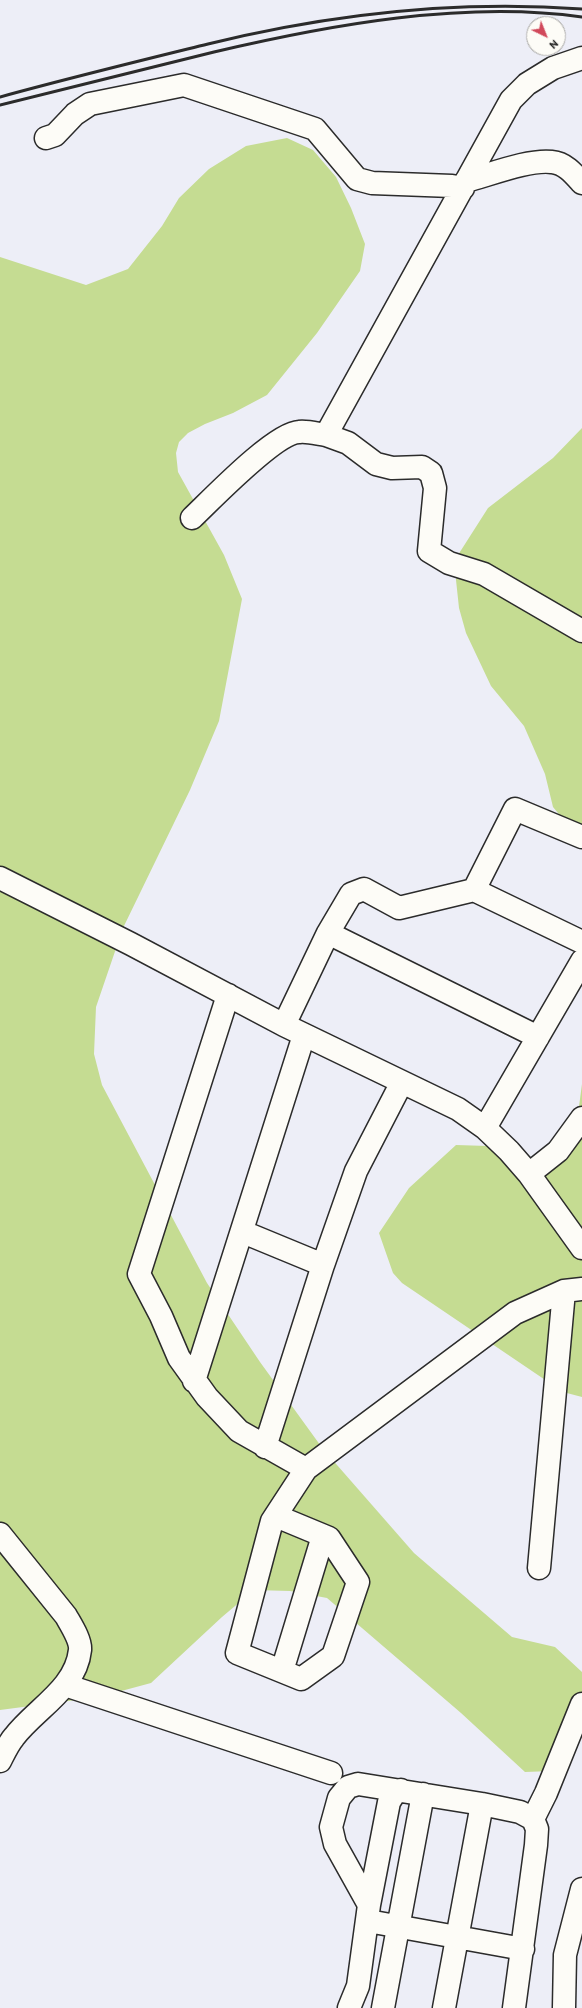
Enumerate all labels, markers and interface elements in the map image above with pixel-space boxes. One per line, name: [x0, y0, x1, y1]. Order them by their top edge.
north arrow: [526, 16, 566, 56]
text: N: [547, 37, 561, 52]

